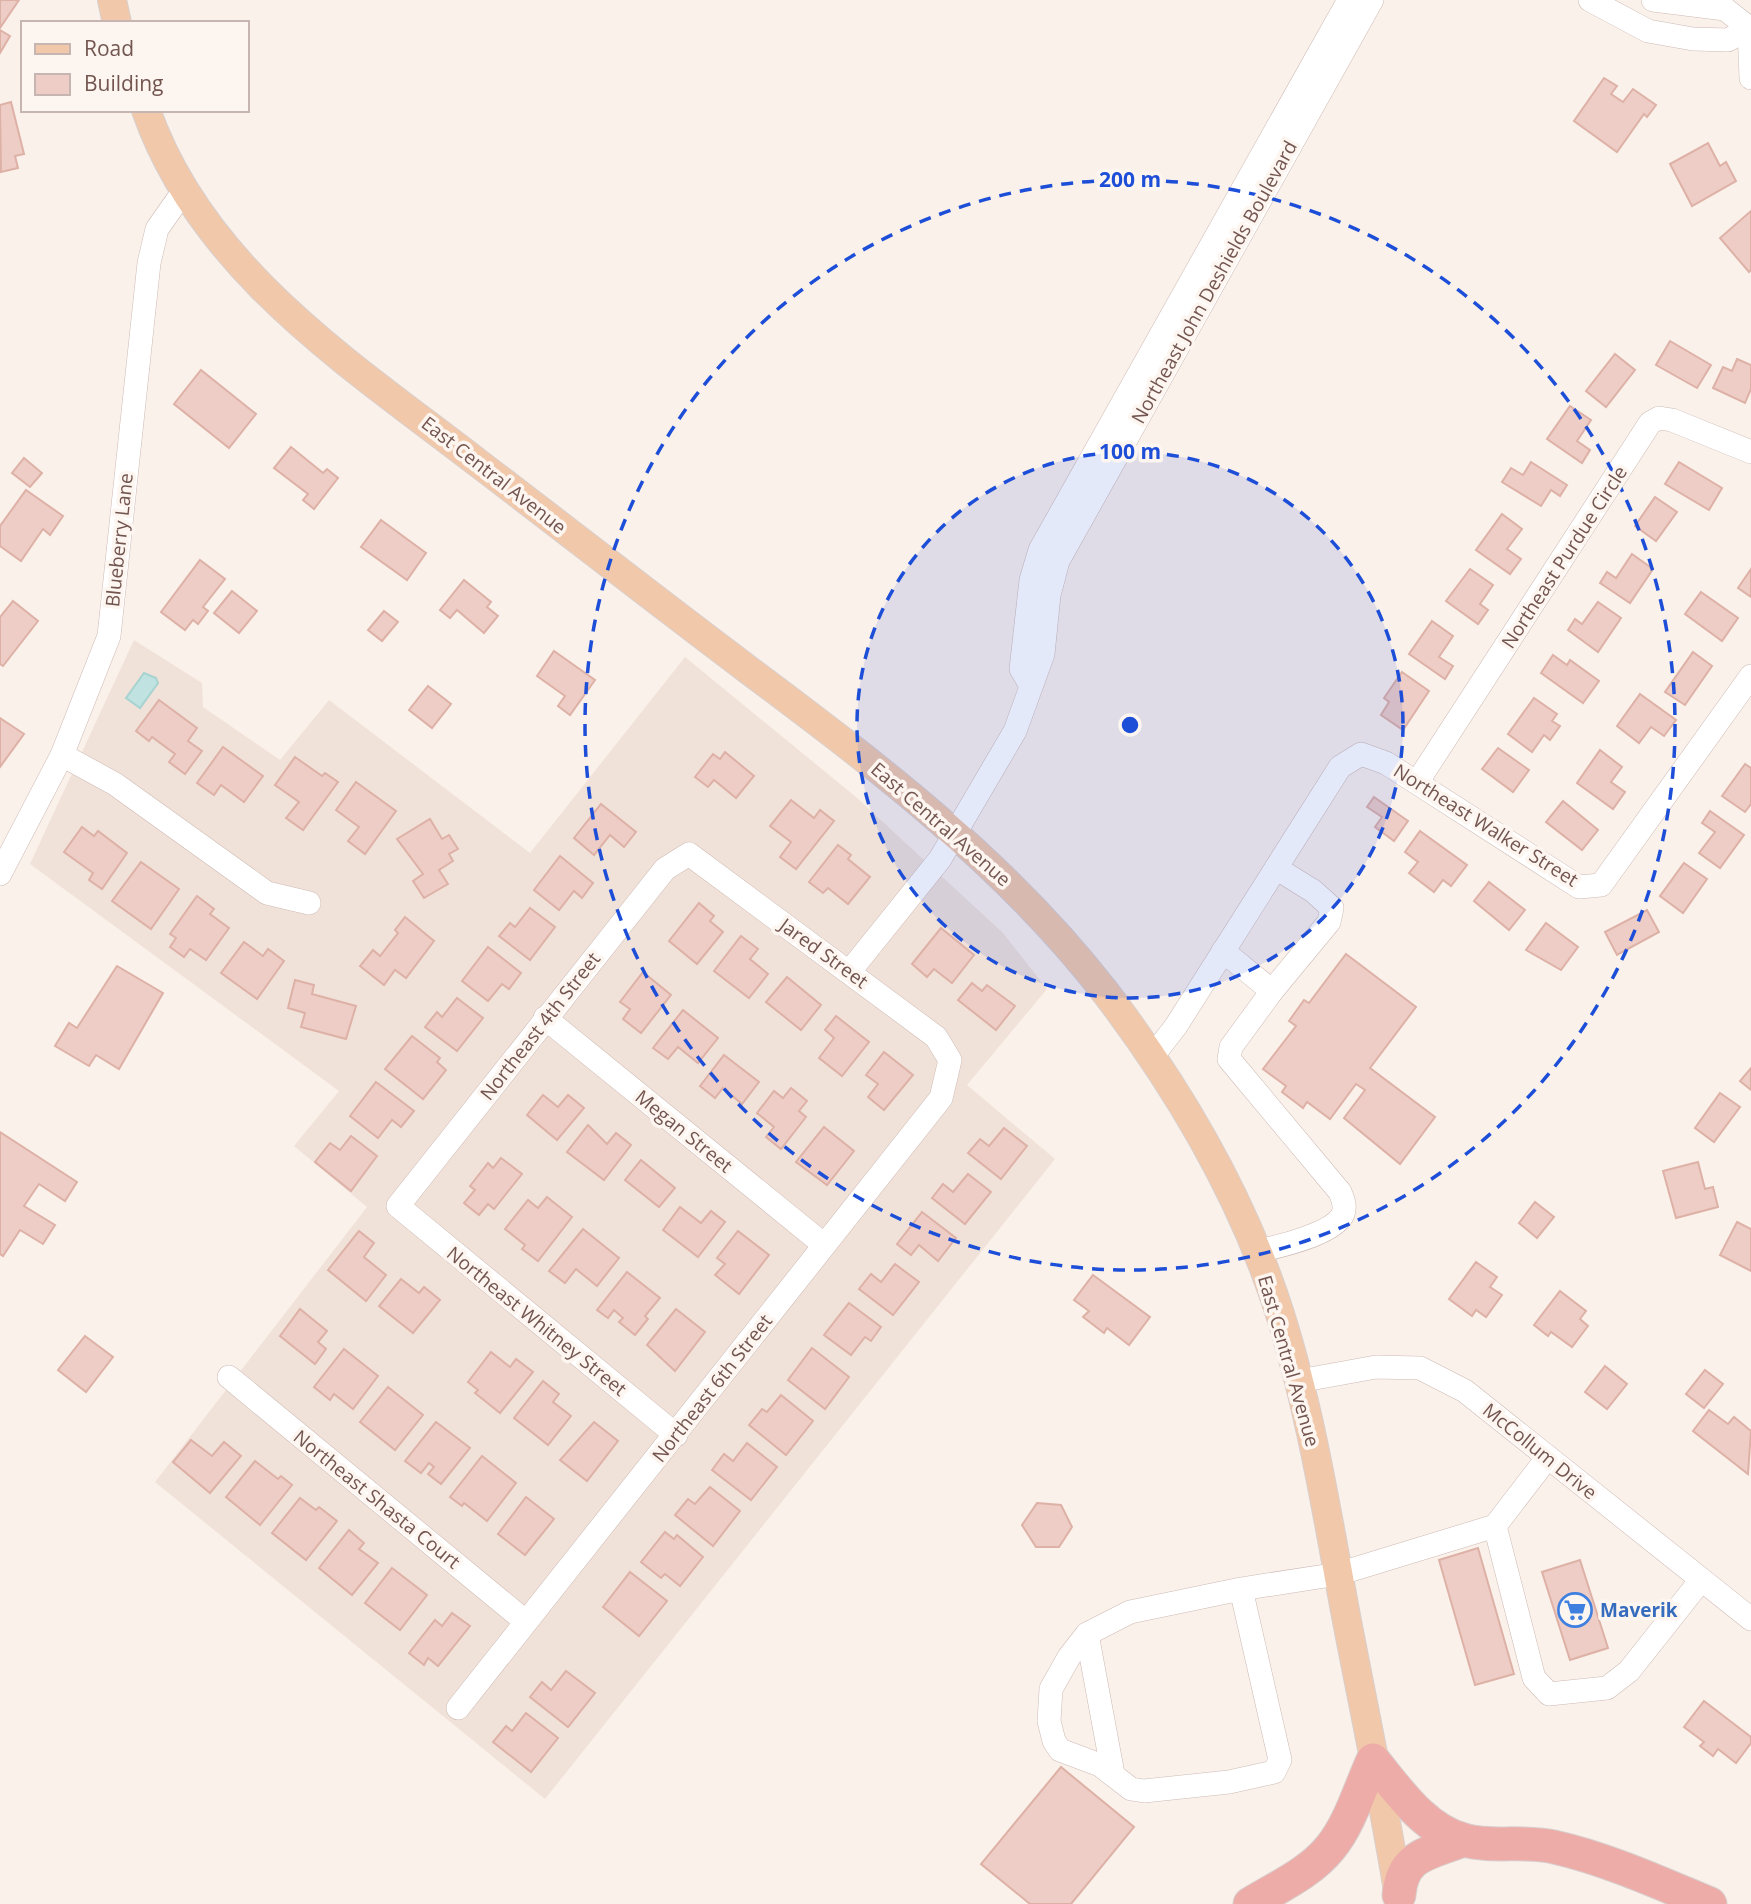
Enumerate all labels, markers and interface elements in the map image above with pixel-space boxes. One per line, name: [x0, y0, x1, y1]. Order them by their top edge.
legend: [21, 21, 248, 112]
text: Road: [84, 34, 134, 62]
text: Building: [84, 69, 163, 97]
street label: Northeast John Deshields Boulevard: [1125, 136, 1303, 428]
text: 200 m: [1099, 165, 1161, 193]
street label: East Central Avenue: [416, 410, 572, 540]
text: 100 m: [1099, 437, 1161, 465]
street label: Northeast Purdue Circle: [1495, 461, 1633, 653]
street label: Blueberry Lane: [99, 472, 139, 608]
centre of rings: [1118, 713, 1142, 737]
street label: East Central Avenue: [866, 756, 1016, 892]
street label: Northeast Walker Street: [1389, 757, 1583, 893]
street label: Jared Street: [773, 911, 874, 994]
street label: Northeast 4th Street: [474, 946, 606, 1105]
street label: Megan Street: [630, 1084, 738, 1178]
street label: Northeast Whitney Street: [442, 1240, 633, 1402]
street label: East Central Avenue: [1252, 1272, 1326, 1450]
street label: Northeast 6th Street: [646, 1308, 778, 1467]
street label: McCollum Drive: [1477, 1397, 1603, 1505]
street label: Northeast Shasta Court: [288, 1424, 466, 1575]
supermarket icon: Maverik: [1556, 1591, 1594, 1629]
place label: Maverik: [1600, 1597, 1678, 1623]

